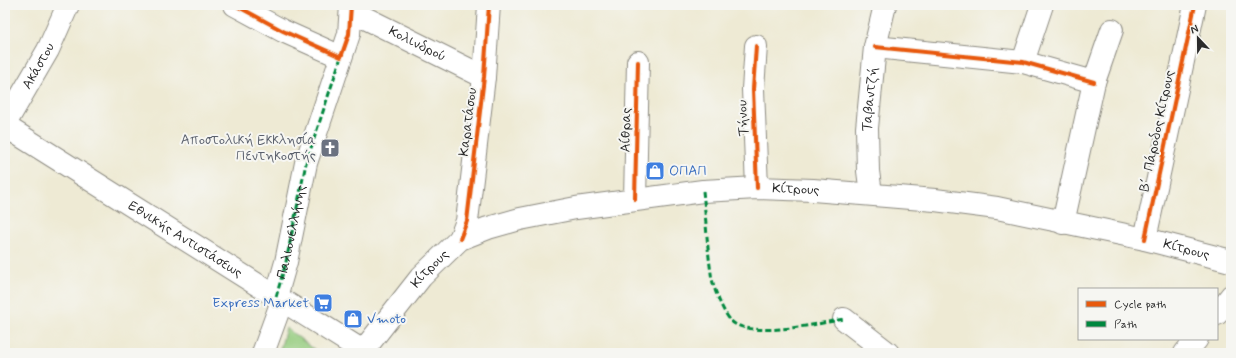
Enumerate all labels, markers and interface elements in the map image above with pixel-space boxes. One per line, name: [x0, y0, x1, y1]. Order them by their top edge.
north arrow: [1178, 18, 1218, 58]
street label: Κολινδρού: [385, 22, 449, 66]
text: N: [1189, 22, 1201, 38]
street label: Ακάστου: [18, 40, 59, 93]
street label: Ταβαντζή: [858, 66, 882, 132]
street label: Β΄ Πάροδος Κίτρους: [1135, 69, 1179, 193]
street label: Καρατάσου: [455, 87, 481, 157]
street label: Τήνου: [733, 100, 753, 136]
street label: Αίθρας: [617, 107, 635, 153]
place label: Αποστολική Εκκλησία Πεντηκοστής: [181, 131, 316, 165]
church icon: Αποστολική Εκκλησία Πεντηκοστής: [319, 137, 341, 159]
shop icon: ΟΠΑΠ: [644, 160, 666, 182]
place label: ΟΠΑΠ: [669, 162, 707, 180]
street label: Κίτρους: [772, 180, 820, 200]
street label: Παλιονελλήνης: [273, 183, 310, 281]
street label: Εθνικής Αντιστάσεως: [125, 197, 246, 282]
street label: Κίτρους: [1161, 235, 1212, 264]
street label: Κίτρους: [407, 246, 453, 292]
legend: [1078, 288, 1218, 340]
supermarket icon: Express Market: [312, 292, 334, 314]
place label: Express Market: [212, 294, 309, 312]
text: Cycle path: [1114, 297, 1166, 313]
shop icon: Vmoto: [342, 308, 364, 330]
place label: Vmoto: [367, 310, 406, 328]
text: Path: [1114, 317, 1137, 333]

